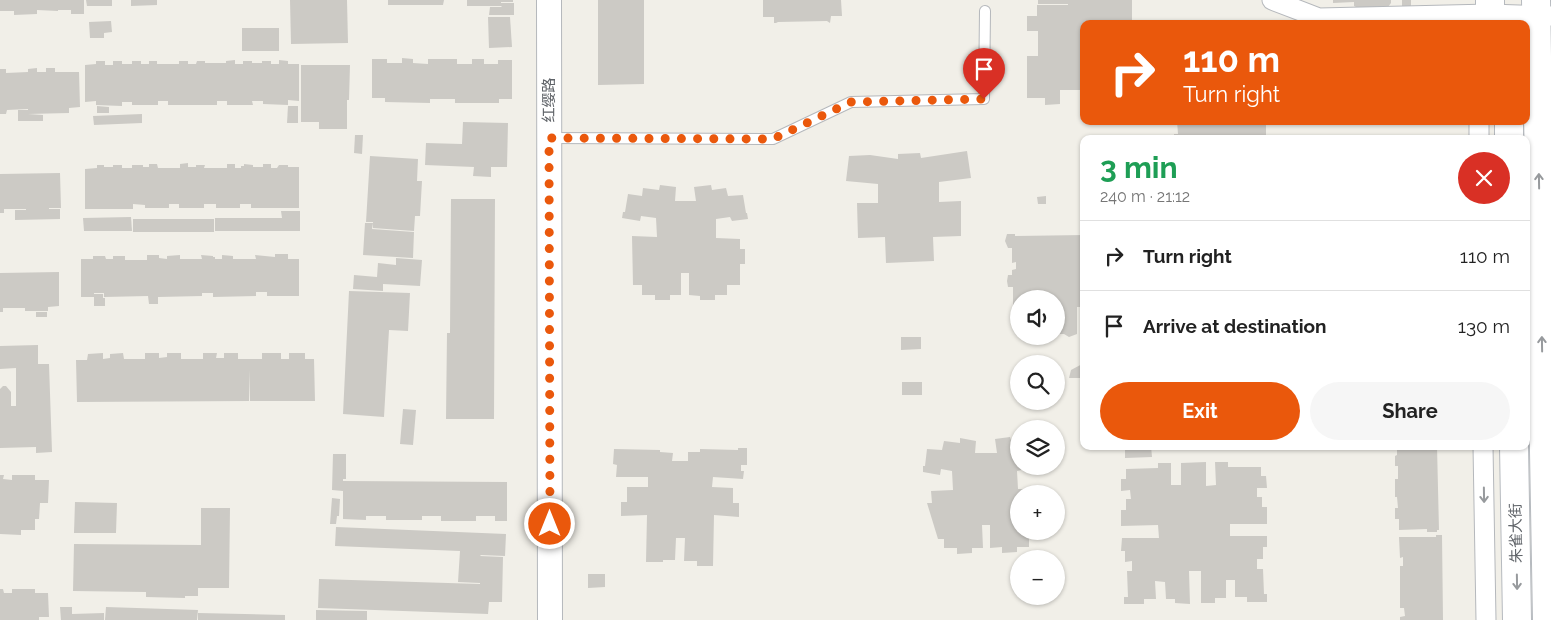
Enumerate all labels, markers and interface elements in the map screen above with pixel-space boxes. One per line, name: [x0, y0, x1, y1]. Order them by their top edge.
text: 110 m: [1183, 39, 1280, 80]
icon: right: [1100, 40, 1165, 105]
pin: [963, 48, 1005, 99]
icon: arrive: [970, 55, 998, 83]
street label: 红缨路: [540, 77, 558, 123]
text: Turn right: [1183, 81, 1280, 107]
text: 3 min: [1100, 150, 1178, 185]
button: close: [1458, 152, 1510, 204]
one-way arrow: [1534, 174, 1544, 190]
text: 240 m · 21:12: [1100, 187, 1190, 206]
icon: right: [1100, 242, 1128, 270]
text: Turn right: [1143, 245, 1232, 267]
text: 110 m: [1460, 245, 1510, 267]
map controls: [1010, 290, 1065, 605]
button: sound: [1010, 290, 1065, 345]
icon: arrive: [1100, 312, 1128, 340]
text: Arrive at destination: [1143, 315, 1327, 337]
text: 130 m: [1458, 315, 1510, 337]
one-way arrow: [1537, 336, 1547, 352]
button: search: [1010, 355, 1065, 410]
button: Exit: [1100, 382, 1300, 440]
button: Share: [1310, 382, 1510, 440]
button: layers: [1010, 420, 1065, 475]
button: +: [1010, 485, 1065, 540]
one-way arrow: [1479, 486, 1489, 503]
position arrow: [523, 497, 575, 549]
street label: 朱雀大街: [1506, 503, 1526, 563]
button: −: [1010, 550, 1065, 605]
one-way arrow: [1512, 574, 1522, 590]

